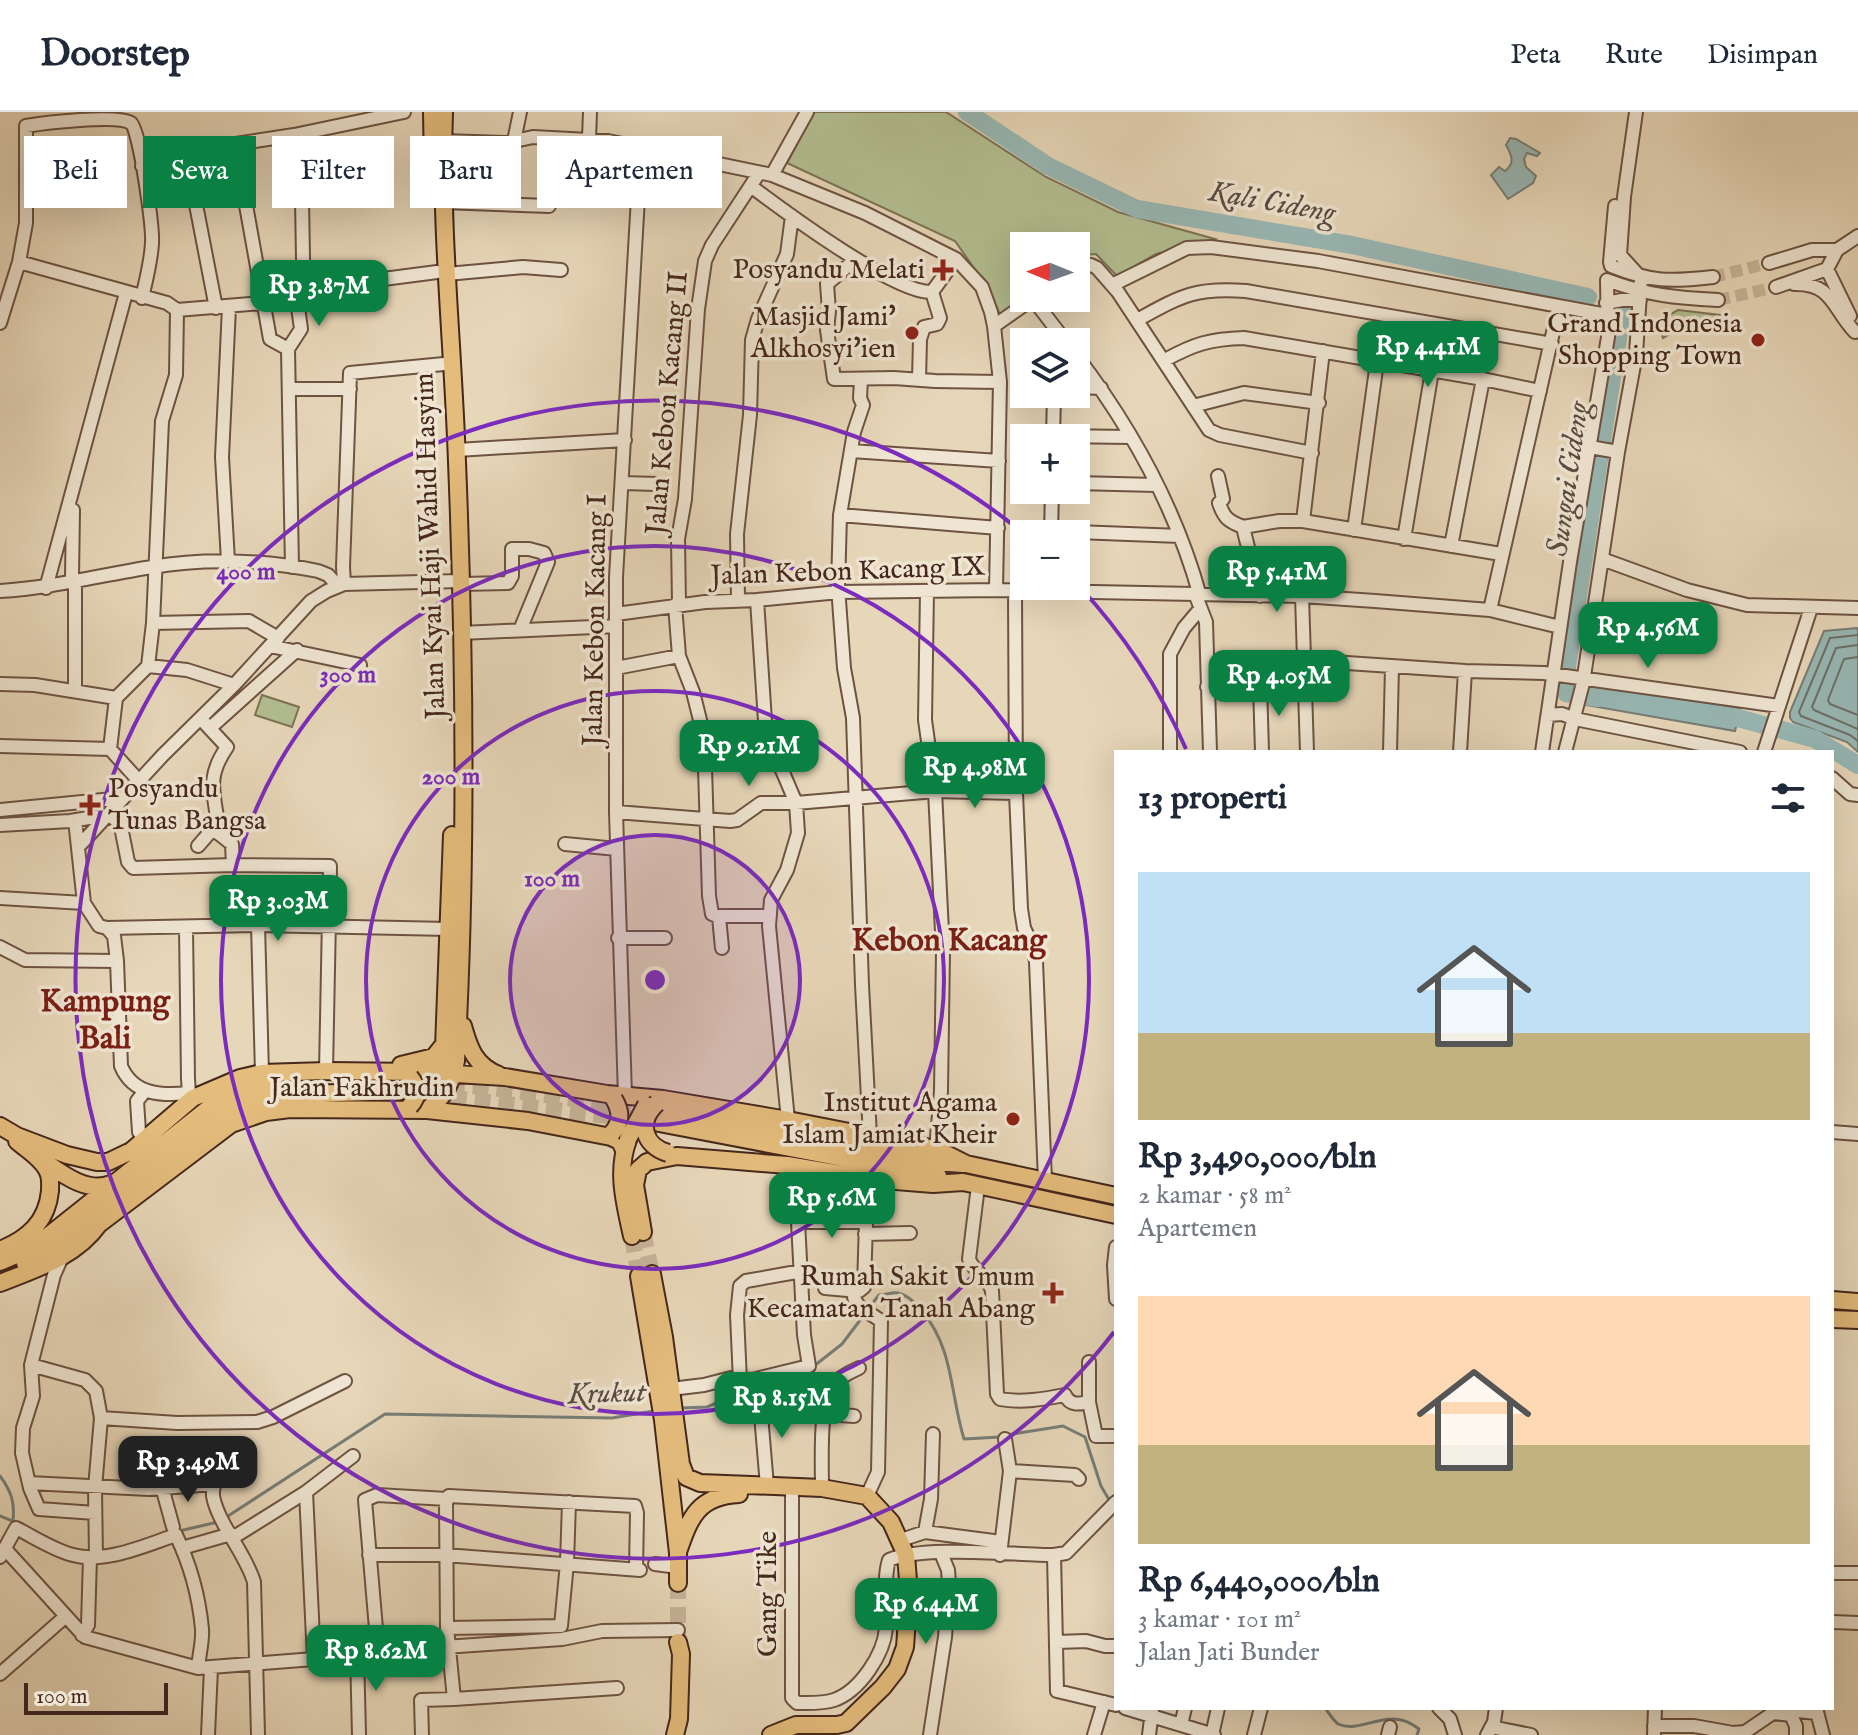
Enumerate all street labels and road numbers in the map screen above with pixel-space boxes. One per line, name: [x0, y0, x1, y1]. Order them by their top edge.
street label: Jalan Kebon Kacang II: [639, 270, 697, 539]
street label: Jalan Kyai Haji Wahid Hasyim: [407, 372, 455, 723]
street label: Jalan Kebon Kacang I: [576, 494, 616, 749]
street label: Jalan Kebon Kacang IX: [707, 550, 986, 594]
street label: Jalan Fakhrudin: [266, 1071, 455, 1106]
street label: Gang Tike: [751, 1531, 786, 1657]

